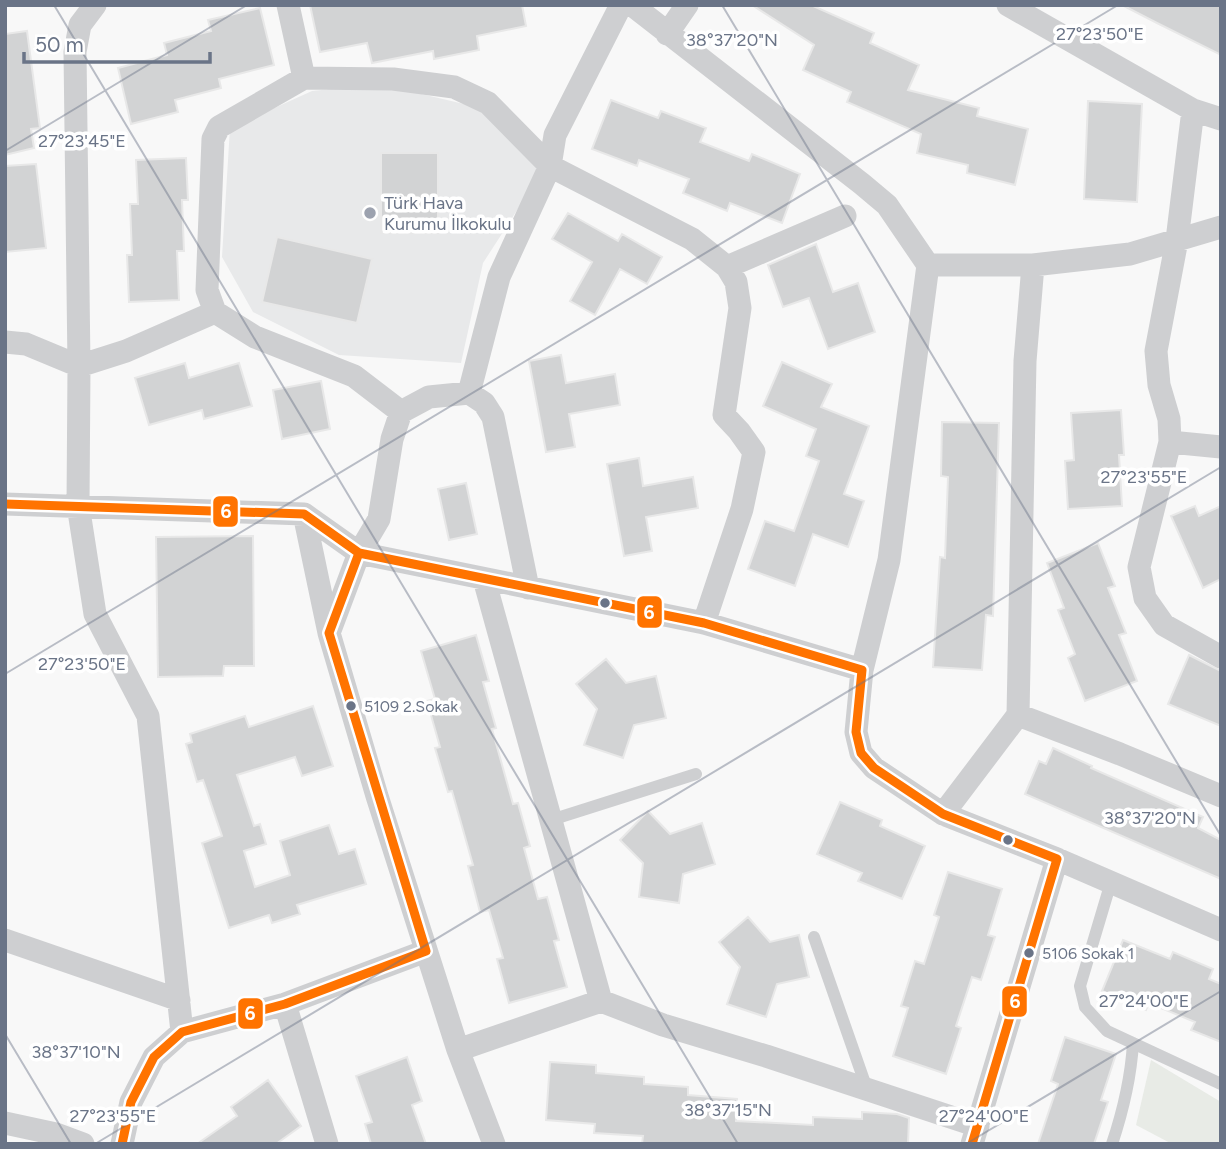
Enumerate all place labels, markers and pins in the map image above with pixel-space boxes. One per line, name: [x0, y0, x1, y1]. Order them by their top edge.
place label: Türk Hava Kurumu İlkokulu: [384, 192, 512, 235]
marker: Türk Hava Kurumu İlkokulu: [362, 205, 378, 221]
unlabelled marker: [598, 596, 612, 610]
place label: 5109 2.Sokak: [364, 697, 458, 716]
marker: 5109 2.Sokak: [344, 699, 358, 713]
unlabelled marker: [1001, 833, 1015, 847]
place label: 5106 Sokak 1: [1042, 944, 1134, 963]
marker: 5106 Sokak 1: [1022, 946, 1036, 960]

